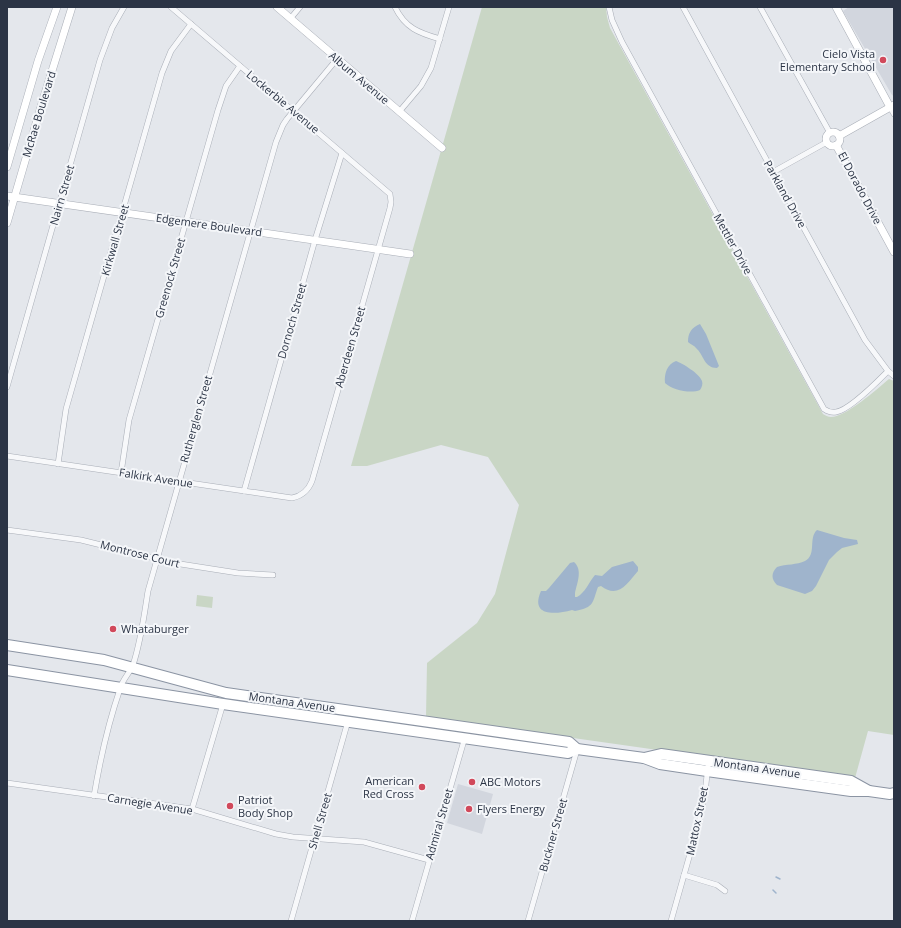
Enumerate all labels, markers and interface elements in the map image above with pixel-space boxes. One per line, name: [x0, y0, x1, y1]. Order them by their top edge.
place label: Cielo Vista Elementary School: [780, 46, 875, 74]
street label: Album Avenue: [326, 48, 393, 107]
marker: Cielo Vista Elementary School: [878, 55, 888, 65]
street label: Lockerbie Avenue: [244, 67, 323, 137]
street label: McRae Boulevard: [18, 69, 59, 159]
street label: El Dorado Drive: [835, 149, 886, 227]
street label: Parkland Drive: [761, 157, 810, 230]
street label: Nairn Street: [46, 163, 77, 227]
street label: Kirkwall Street: [97, 202, 132, 277]
street label: Edgemere Boulevard: [155, 210, 263, 239]
street label: Mettler Drive: [711, 211, 756, 277]
street label: Greenock Street: [151, 236, 188, 320]
street label: Dornoch Street: [274, 281, 310, 360]
street label: Aberdeen Street: [331, 304, 368, 389]
street label: Rutherglen Street: [176, 373, 215, 464]
street label: Falkirk Avenue: [118, 464, 194, 491]
street label: Montrose Court: [99, 536, 181, 571]
place label: Whataburger: [121, 621, 189, 636]
marker: Whataburger: [108, 624, 118, 634]
street label: Montana Avenue: [248, 688, 336, 715]
street label: Montana Avenue: [713, 754, 801, 781]
place label: American Red Cross: [363, 773, 414, 801]
place label: ABC Motors: [480, 774, 541, 789]
marker: ABC Motors: [467, 777, 477, 787]
marker: American Red Cross: [417, 782, 427, 792]
street label: Mattox Street: [682, 785, 711, 857]
street label: Admiral Street: [421, 786, 456, 861]
street label: Carnegie Avenue: [106, 789, 194, 818]
street label: Shell Street: [304, 791, 335, 851]
place label: Patriot Body Shop: [238, 792, 293, 820]
street label: Buckner Street: [535, 796, 570, 873]
marker: Patriot Body Shop: [225, 801, 235, 811]
place label: Flyers Energy: [477, 801, 545, 816]
marker: Flyers Energy: [464, 804, 474, 814]

